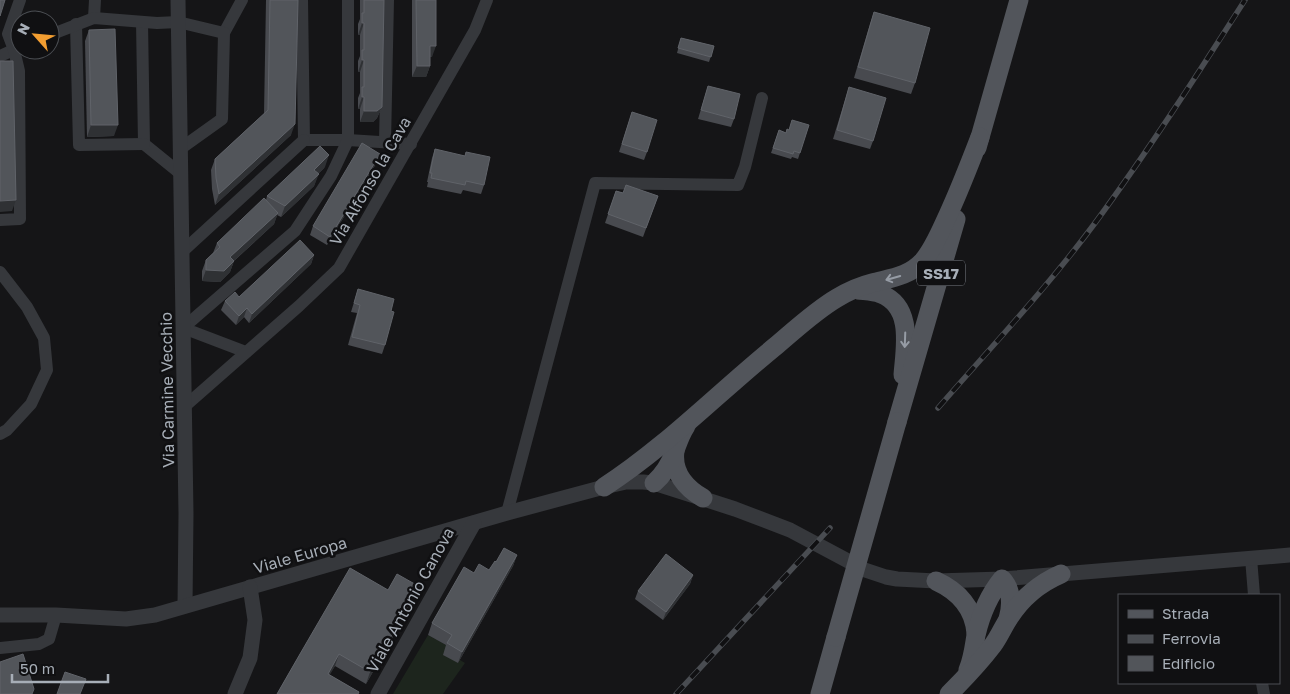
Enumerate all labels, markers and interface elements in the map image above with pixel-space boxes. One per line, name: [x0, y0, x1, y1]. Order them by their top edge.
north arrow: [10, 10, 60, 60]
text: N: [13, 20, 33, 37]
street label: Via Alfonso la Cava: [325, 113, 415, 249]
road number: SS17: [917, 260, 965, 286]
one-way arrow: [886, 274, 902, 283]
street label: Via Carmine Vecchio: [156, 312, 178, 468]
one-way arrow: [900, 332, 910, 348]
street label: Viale Antonio Canova: [362, 524, 458, 676]
street label: Viale Europa: [251, 532, 349, 578]
legend: [1118, 594, 1280, 684]
text: Strada: [1162, 604, 1209, 622]
text: Ferrovia: [1162, 629, 1221, 647]
scale bar: [12, 652, 109, 684]
text: Edificio: [1162, 654, 1215, 672]
text: 50 m: [20, 659, 55, 677]

